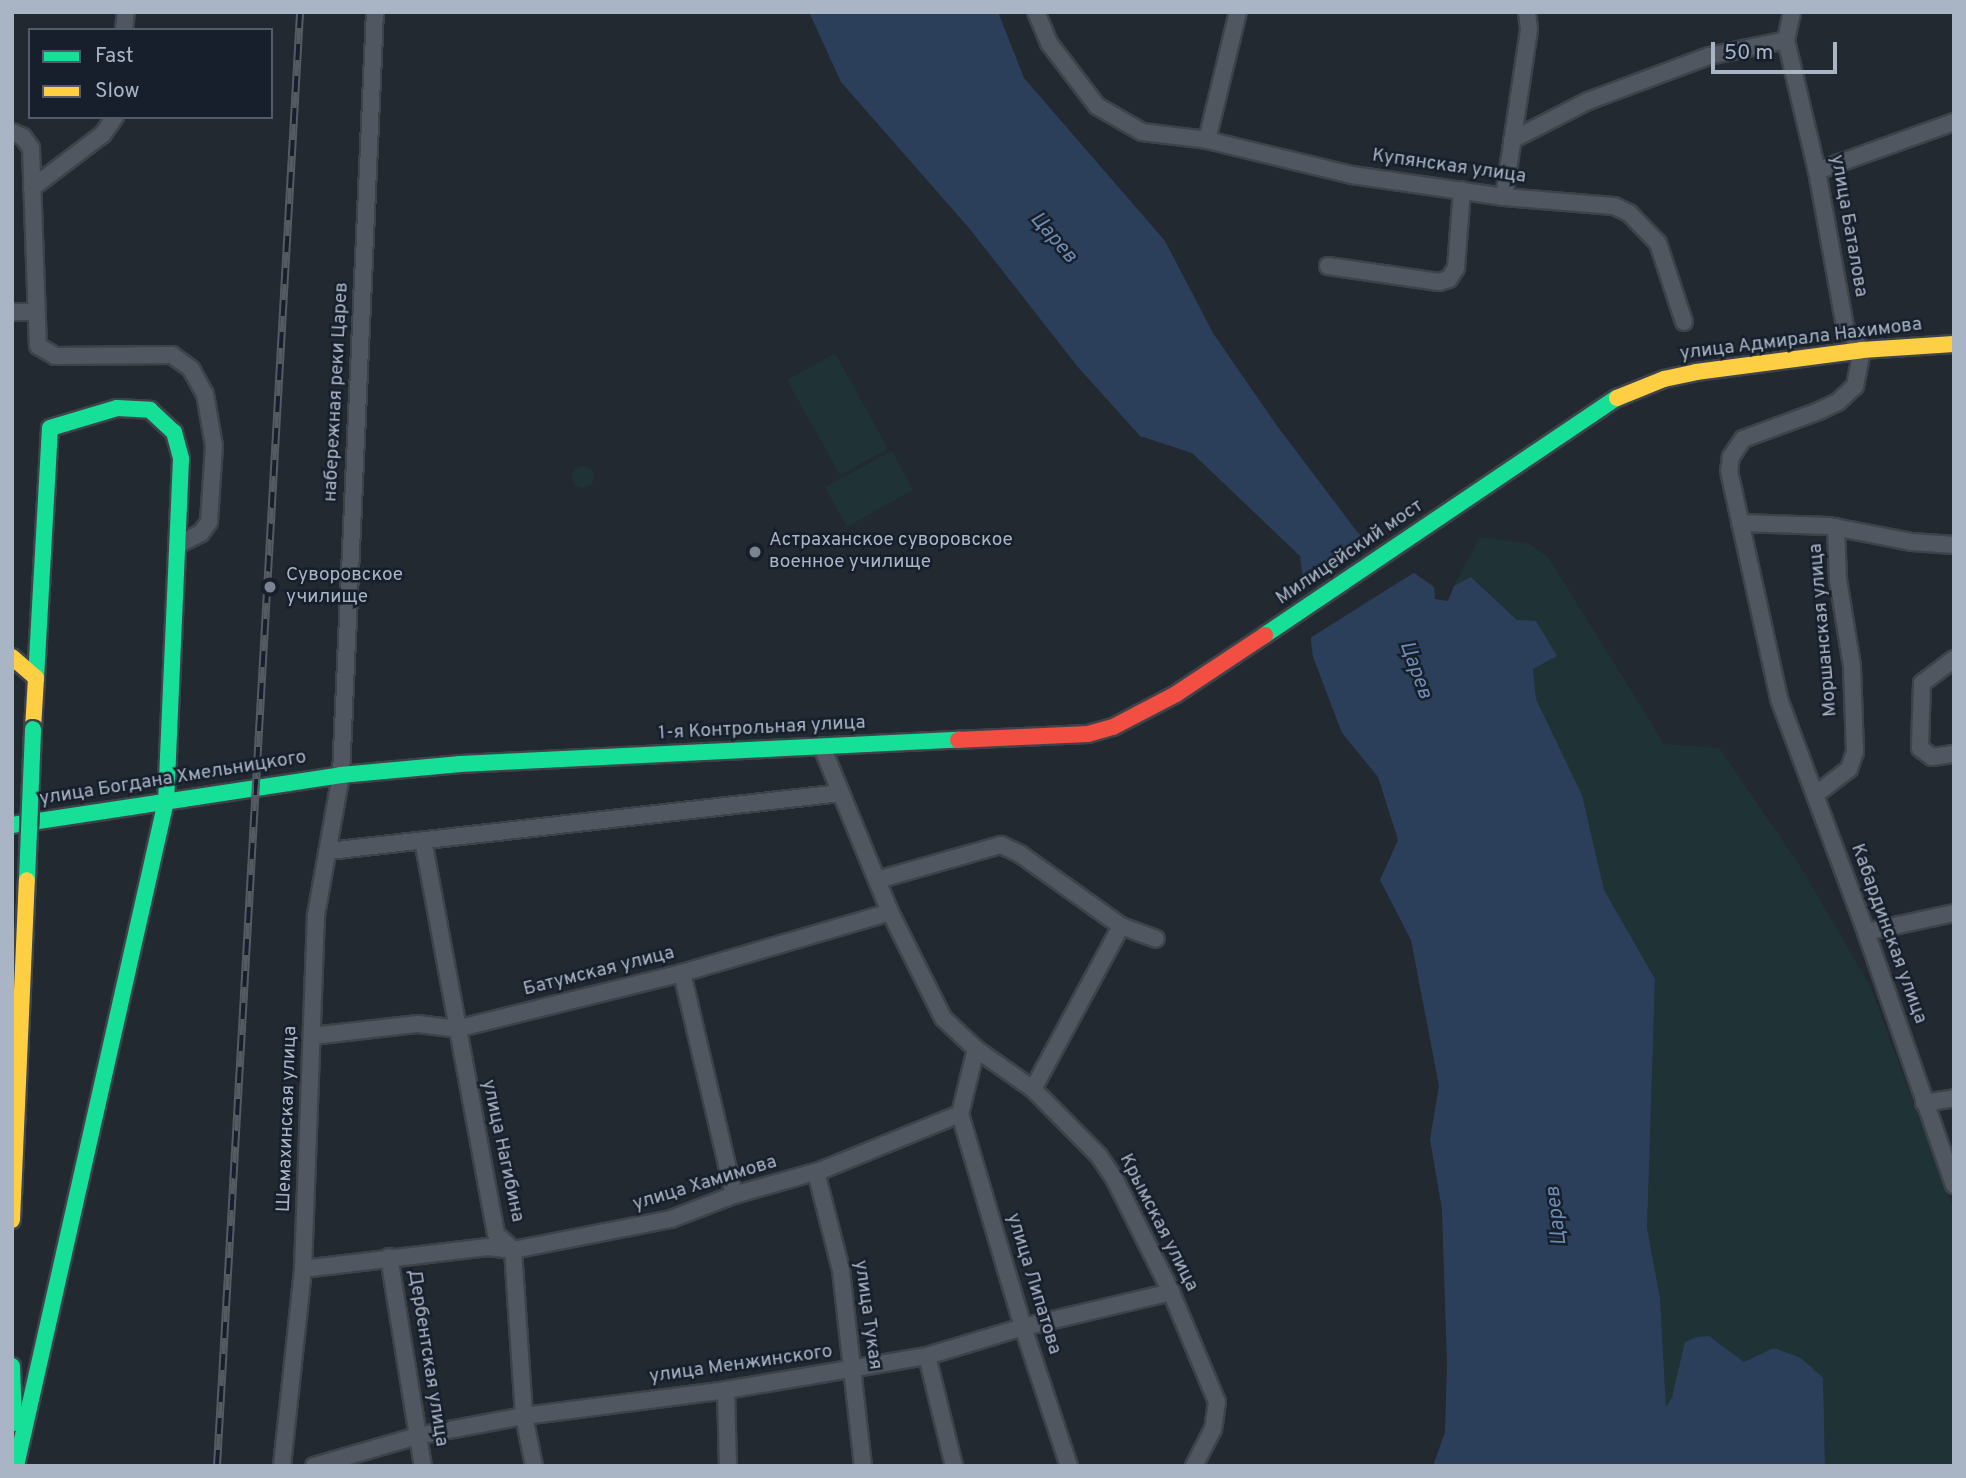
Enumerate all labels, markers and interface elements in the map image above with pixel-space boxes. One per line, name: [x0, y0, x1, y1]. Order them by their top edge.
legend: [28, 28, 273, 119]
scale bar: [1714, 28, 1840, 72]
text: 50 m: [1724, 40, 1773, 67]
text: Fast: [95, 43, 134, 70]
text: Slow: [95, 78, 140, 105]
street label: Купянская улица: [1371, 145, 1527, 189]
street label: улица Баталова: [1824, 153, 1872, 299]
water label: Царев: [1024, 207, 1082, 269]
street label: набережная реки Царев: [320, 282, 354, 502]
street label: улица Адмирала Нахимова: [1678, 314, 1924, 366]
street label: Милицейский мост: [1272, 495, 1428, 611]
place label: Астраханское суворовское военное училище: [769, 530, 1013, 574]
street label: Моршанская улица: [1805, 542, 1843, 718]
marker: Астраханское суворовское военное училище: [747, 544, 763, 560]
place label: Суворовское училище: [286, 565, 403, 609]
marker: Суворовское училище: [260, 577, 280, 597]
water label: Царев: [1393, 638, 1437, 702]
street label: 1-я Контрольная улица: [658, 712, 866, 746]
street label: улица Богдана Хмельницкого: [38, 747, 308, 811]
street label: Кабардинская улица: [1845, 841, 1931, 1027]
street label: Батумская улица: [521, 942, 677, 1002]
street label: Шемахинская улица: [273, 1026, 303, 1212]
street label: улица Нагибина: [476, 1078, 528, 1224]
street label: Крымская улица: [1113, 1150, 1203, 1296]
street label: улица Хамимова: [630, 1151, 780, 1217]
water label: Царев: [1541, 1185, 1573, 1247]
street label: улица Липатова: [1001, 1211, 1065, 1357]
street label: улица Тукая: [848, 1258, 886, 1372]
street label: Дербентская улица: [402, 1268, 452, 1448]
street label: улица Менжинского: [648, 1341, 834, 1389]

